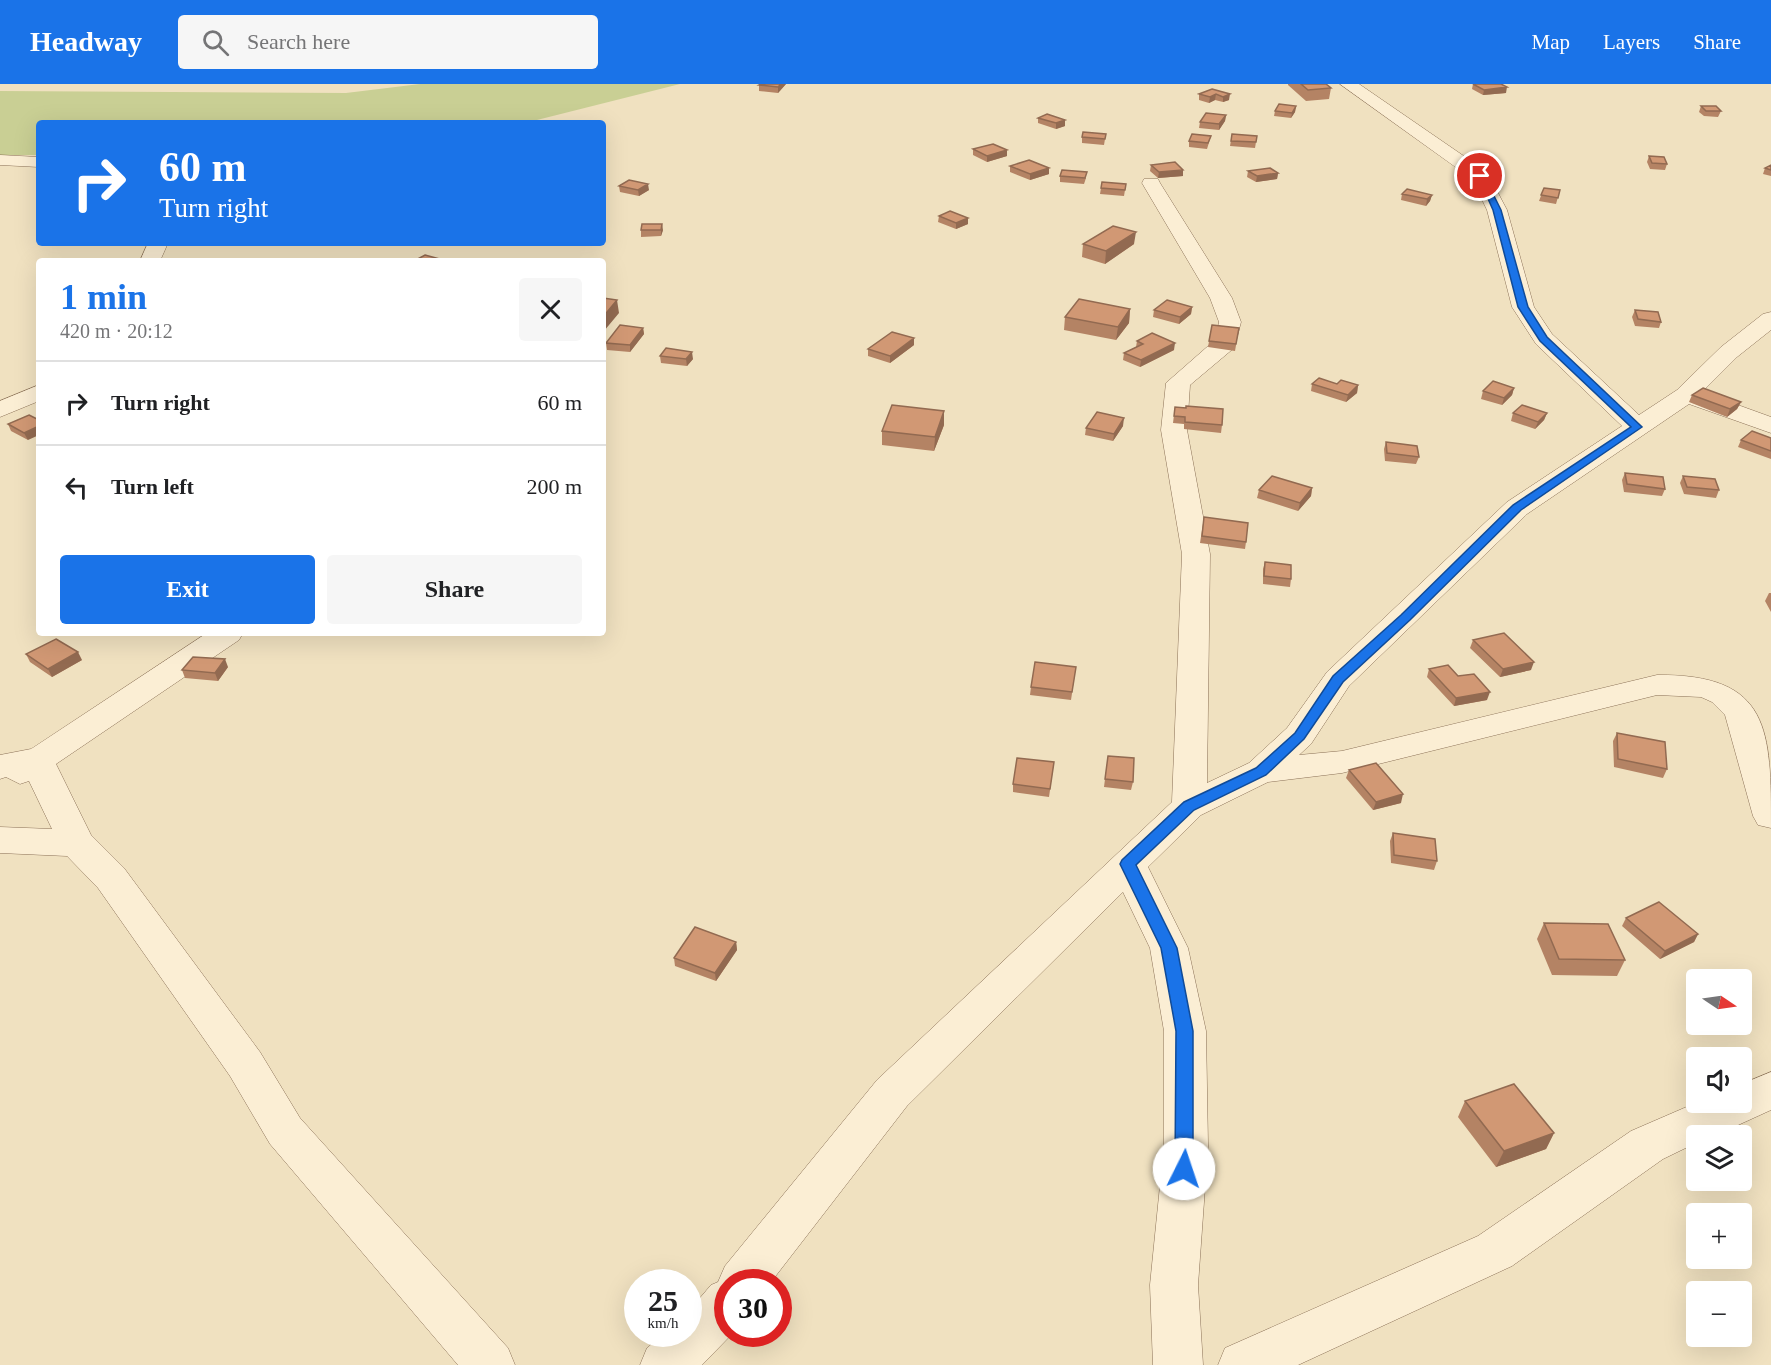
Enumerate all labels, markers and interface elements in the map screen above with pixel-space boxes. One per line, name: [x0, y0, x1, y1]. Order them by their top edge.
search box: [178, 15, 598, 69]
text: Headway: [30, 26, 142, 57]
icon: search: [199, 26, 232, 59]
text: Search here: [247, 29, 350, 54]
text: Map: [1532, 30, 1570, 54]
text: Layers: [1603, 30, 1660, 54]
text: Share: [1693, 30, 1741, 54]
icon: right: [60, 144, 138, 222]
text: 60 m: [159, 144, 247, 190]
pin: [1454, 150, 1505, 201]
icon: arrive: [1463, 159, 1496, 192]
text: Turn right: [159, 193, 268, 223]
text: 1 min: [60, 277, 147, 317]
button: close: [519, 278, 582, 341]
text: 420 m · 20:12: [60, 320, 173, 342]
icon: right: [60, 387, 93, 420]
text: Turn right: [111, 390, 210, 415]
text: 60 m: [537, 390, 582, 415]
icon: left: [60, 471, 93, 504]
text: Turn left: [111, 474, 194, 499]
text: 200 m: [526, 474, 582, 499]
button: Exit: [60, 555, 315, 624]
button: Share: [327, 555, 582, 624]
north arrow: [1686, 969, 1752, 1035]
map controls: [1686, 969, 1752, 1347]
button: sound: [1686, 1047, 1752, 1113]
button: layers: [1686, 1125, 1752, 1191]
position arrow: [1152, 1137, 1216, 1201]
button: +: [1686, 1203, 1752, 1269]
speed limit sign: 30: [714, 1269, 792, 1347]
button: −: [1686, 1281, 1752, 1347]
text: 25: [648, 1284, 678, 1317]
text: km/h: [648, 1315, 678, 1331]

